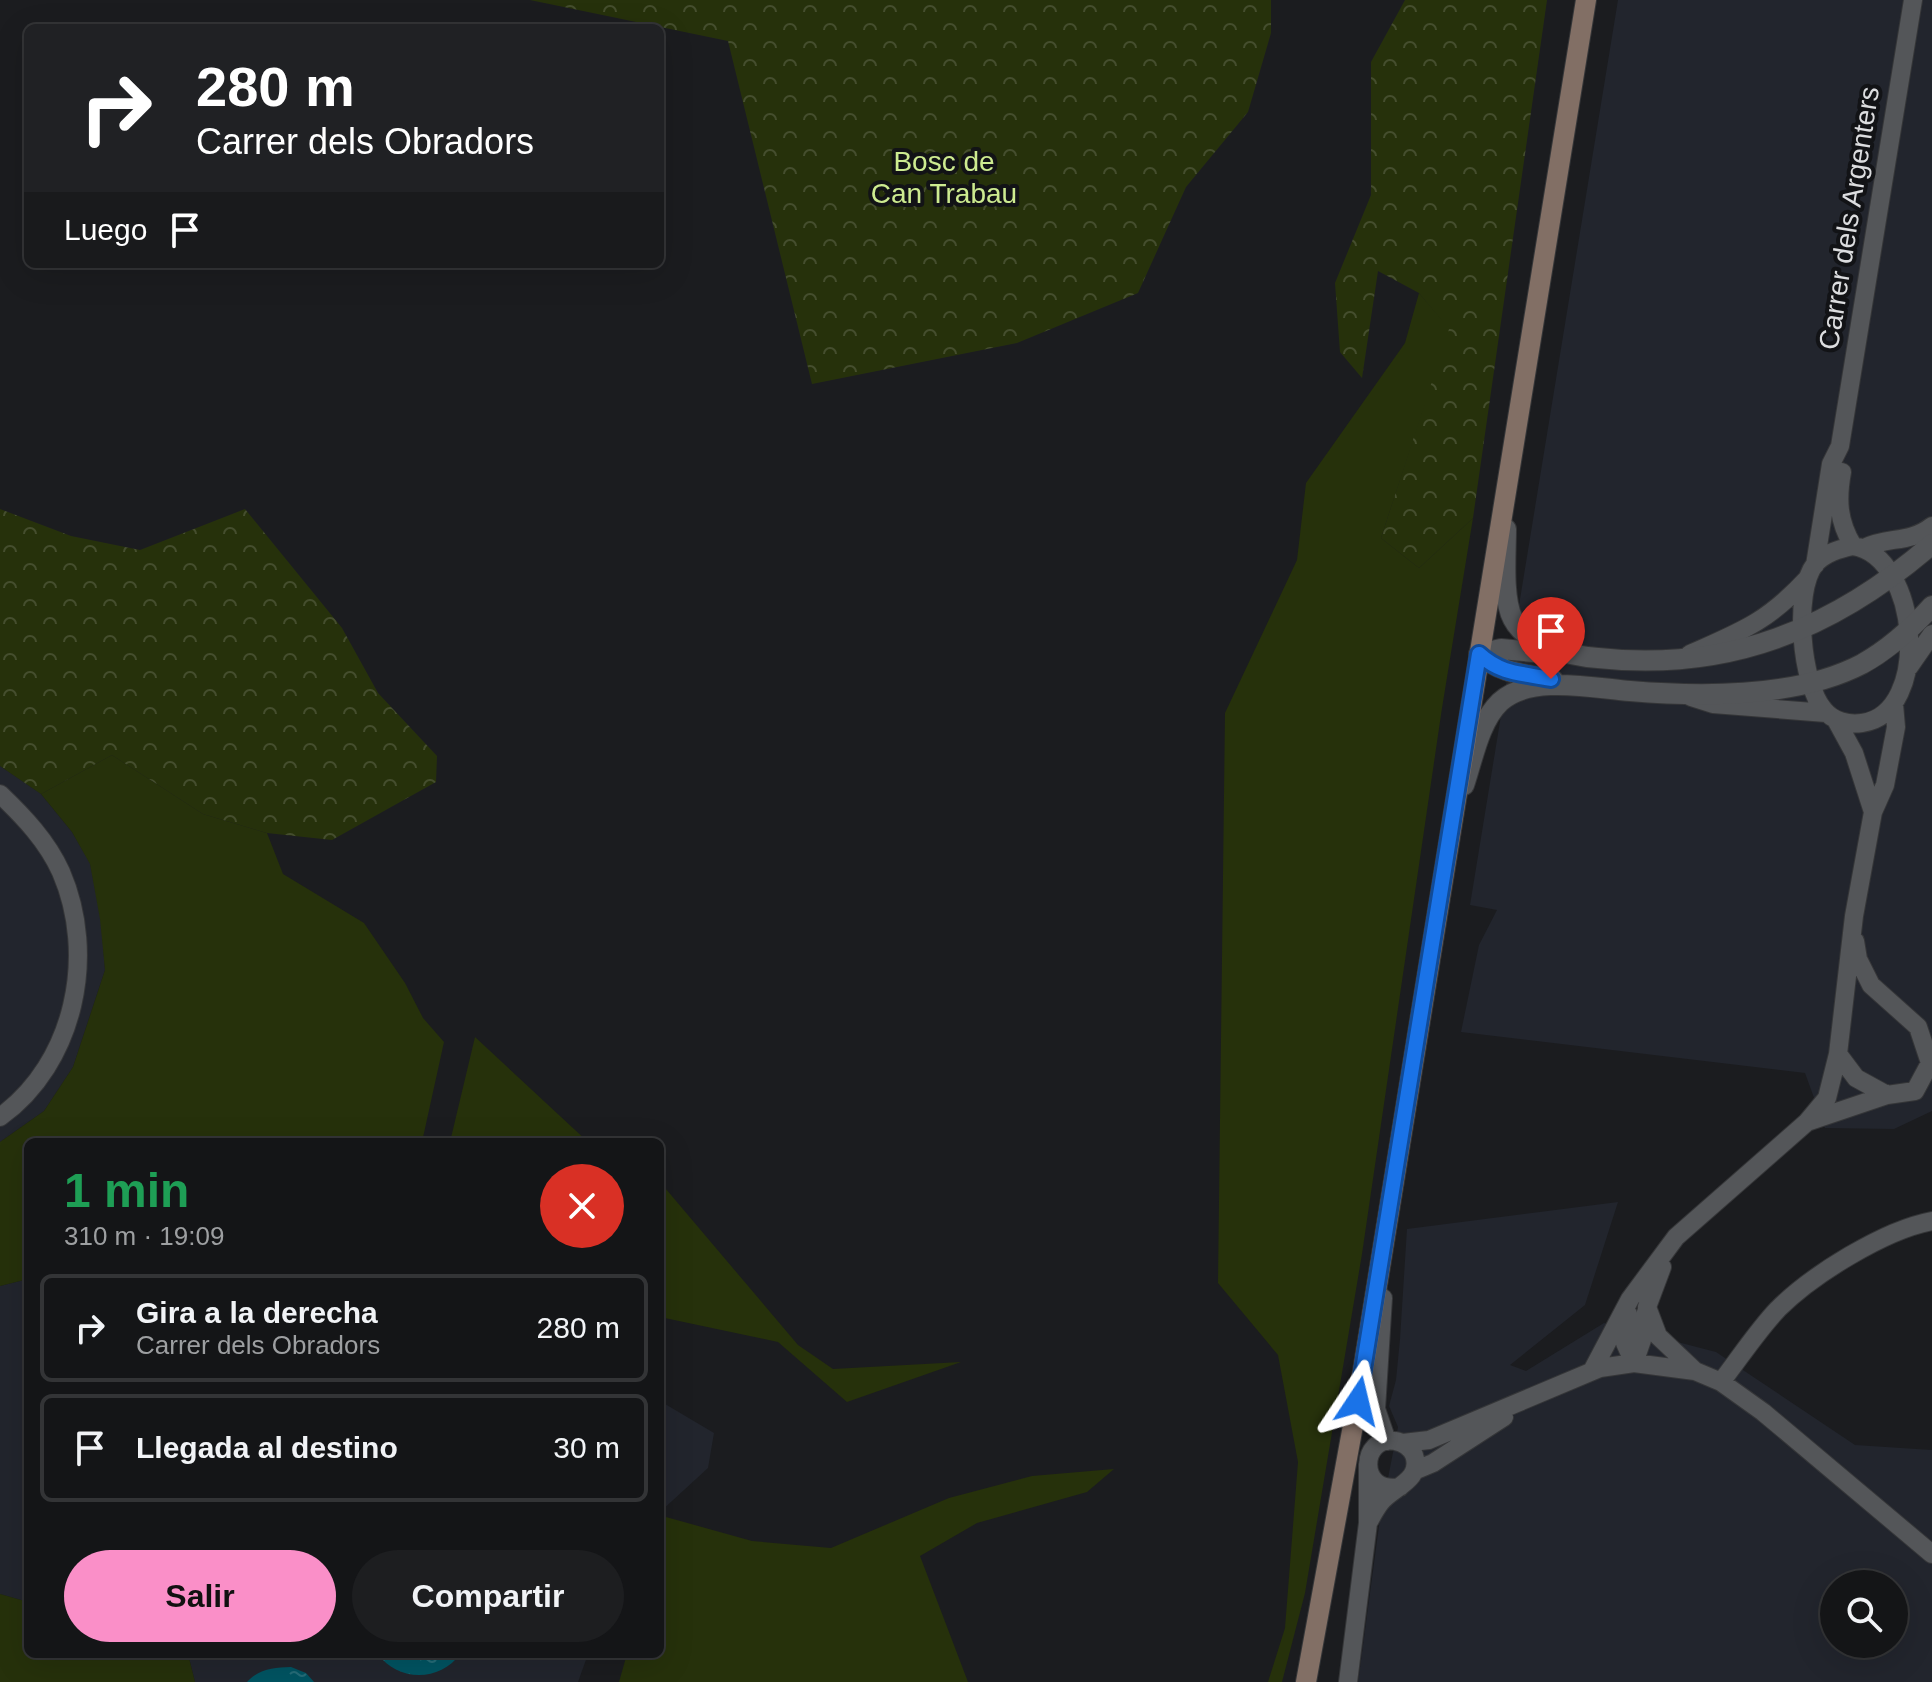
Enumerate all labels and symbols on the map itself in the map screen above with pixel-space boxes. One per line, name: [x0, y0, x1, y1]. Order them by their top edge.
street label: Carrer dels Argenters: [1813, 84, 1885, 352]
park label: Bosc de Can Trabau: [871, 146, 1017, 209]
pin: [1517, 597, 1585, 679]
position arrow: [1316, 1359, 1400, 1443]

